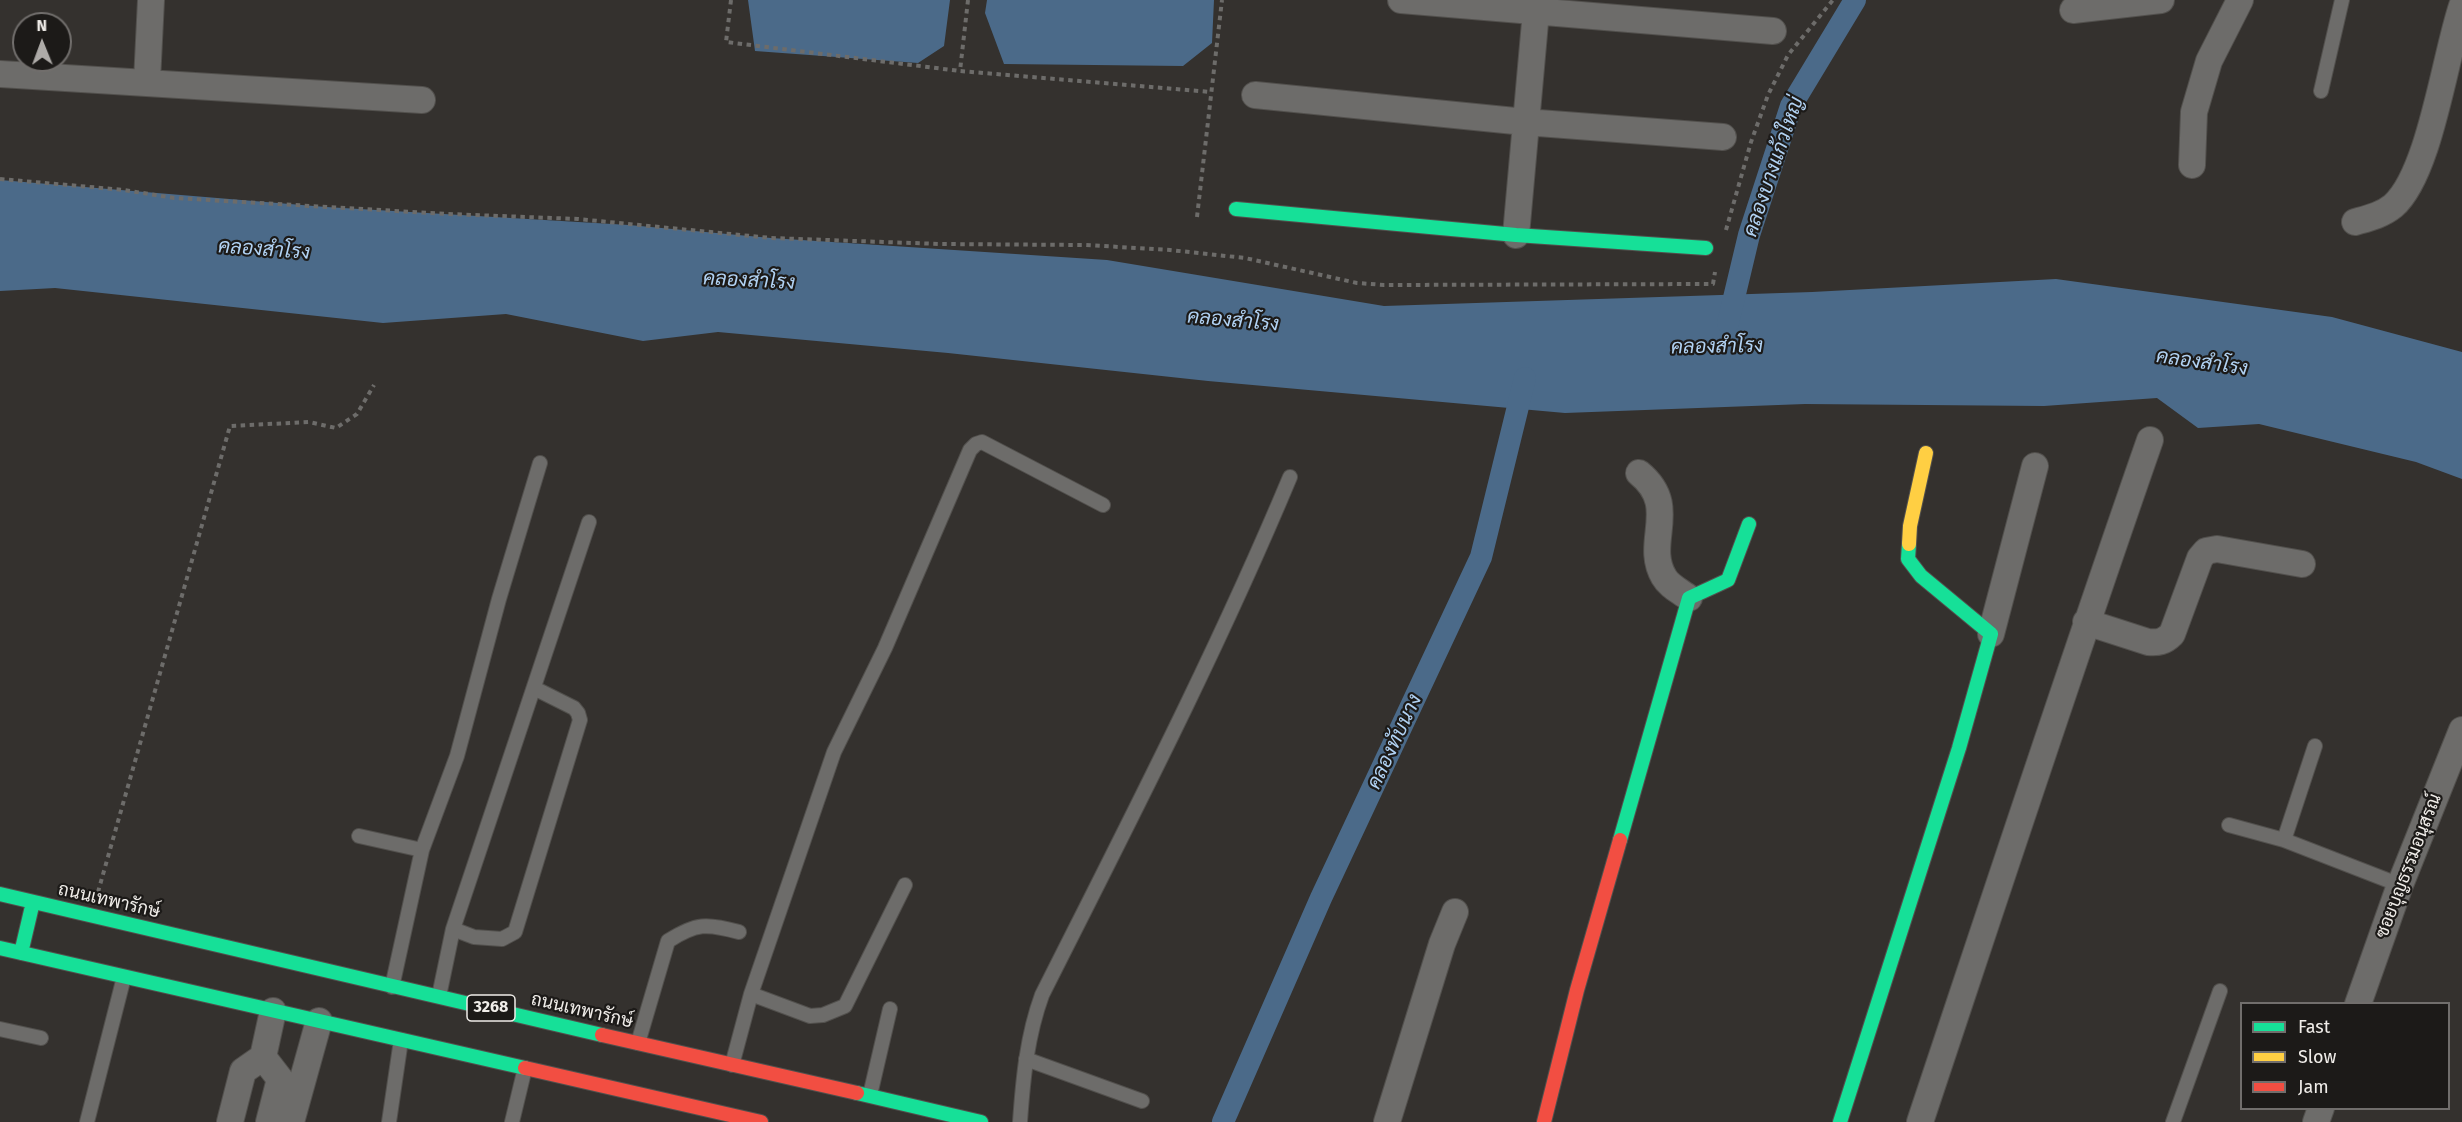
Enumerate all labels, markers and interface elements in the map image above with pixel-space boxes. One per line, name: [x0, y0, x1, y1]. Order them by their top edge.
north arrow: [12, 12, 72, 72]
text: N: [36, 16, 47, 35]
water label: คลองบางแก้วใหญ่: [1739, 94, 1809, 240]
water label: คลองสำโรง: [217, 235, 311, 265]
water label: คลองสำโรง: [702, 267, 796, 295]
water label: คลองสำโรง: [1186, 305, 1280, 337]
water label: คลองสำโรง: [1671, 334, 1763, 360]
water label: คลองสำโรง: [2155, 345, 2249, 381]
water label: คลองทับนาง: [1363, 691, 1427, 793]
street label: ซอยบุญธรรมอนุสรณ์: [2372, 791, 2446, 941]
street label: ถนนเทพารักษ์: [56, 879, 162, 923]
street label: ถนนเทพารักษ์: [529, 989, 635, 1033]
road number: 3268: [467, 995, 515, 1021]
legend: [2240, 1002, 2450, 1110]
text: Fast: [2298, 1016, 2330, 1038]
text: Slow: [2298, 1046, 2336, 1068]
text: Jam: [2298, 1076, 2329, 1098]

